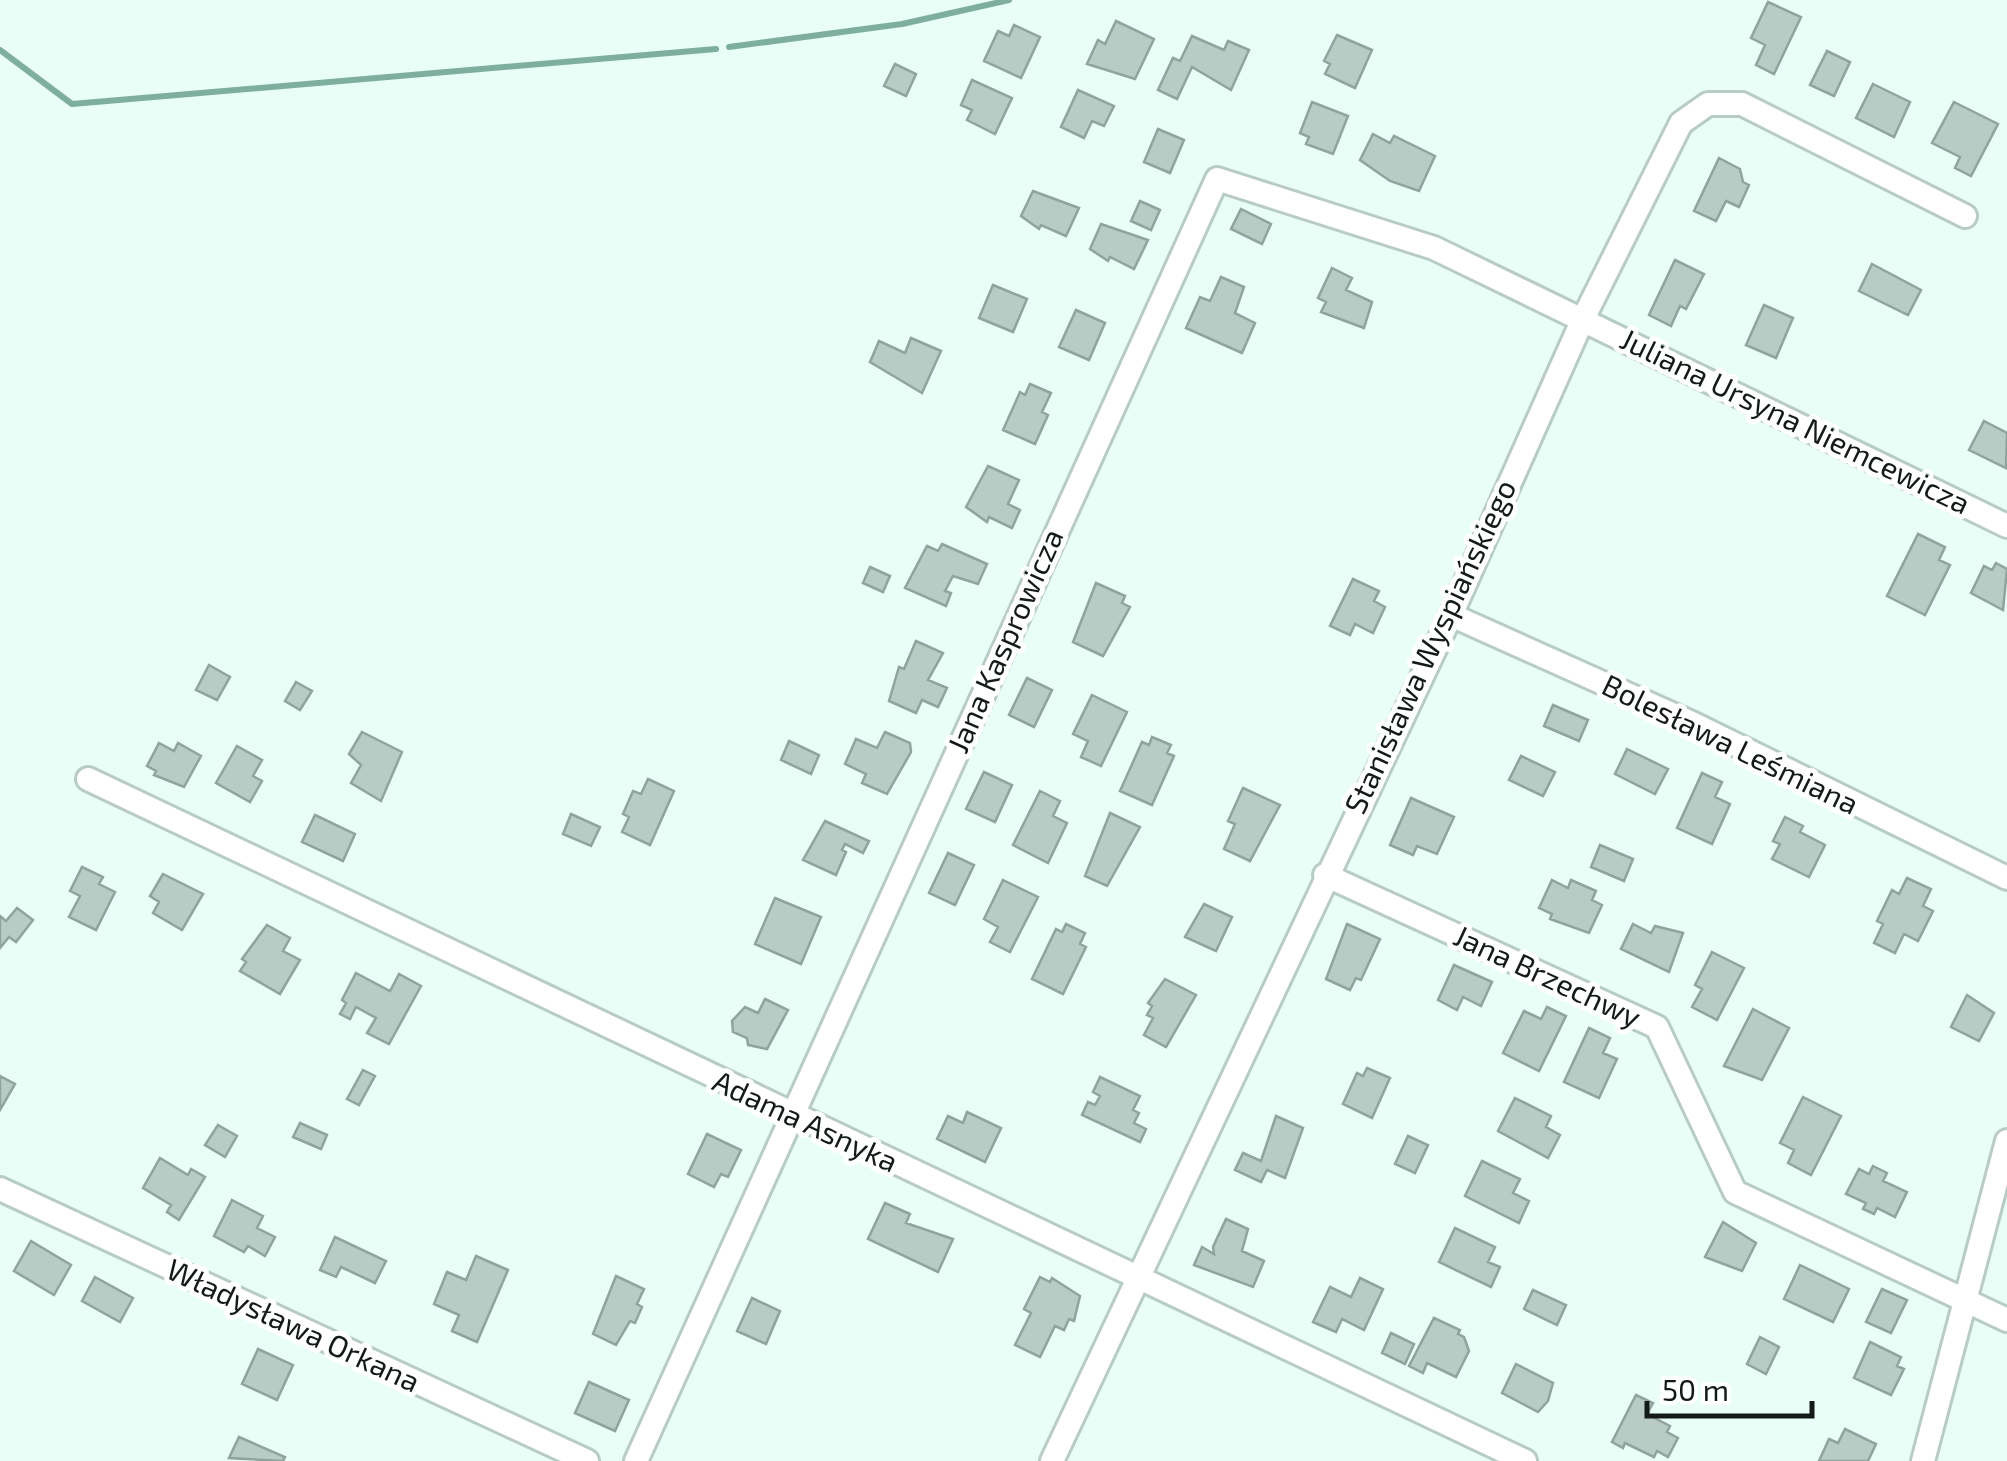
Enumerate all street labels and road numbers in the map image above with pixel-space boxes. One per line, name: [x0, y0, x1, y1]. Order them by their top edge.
street label: Juliana Ursyna Niemcewicza: [1615, 320, 1977, 521]
street label: Stanisława Wyspiańskiego: [1336, 473, 1522, 819]
street label: Jana Kasprowicza: [939, 523, 1070, 758]
street label: Bolesława Leśmiana: [1597, 665, 1865, 821]
street label: Jana Brzechwy: [1449, 916, 1647, 1034]
street label: Adama Asnyka: [708, 1062, 904, 1179]
street label: Władysława Orkana: [162, 1250, 426, 1399]

